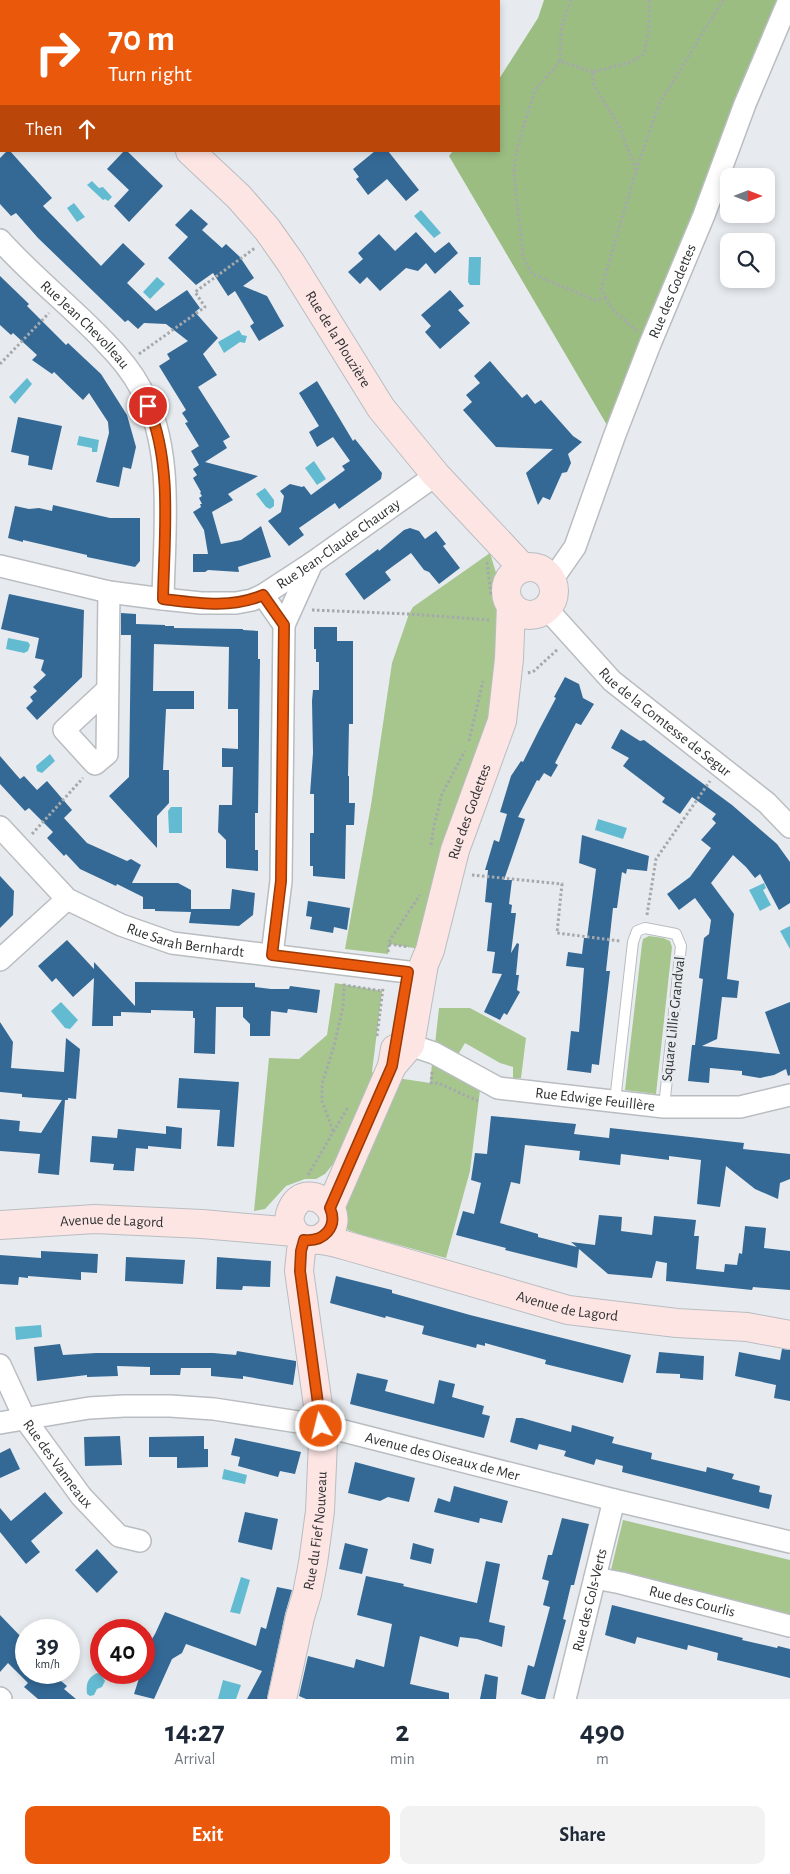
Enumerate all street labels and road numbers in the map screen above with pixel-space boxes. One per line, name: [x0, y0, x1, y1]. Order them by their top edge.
street label: Rue des Godettes: [646, 242, 699, 341]
street label: Rue Jean Chevolleau: [38, 278, 132, 372]
street label: Rue de la Plouzière: [302, 289, 373, 390]
street label: Rue Jean-Claude Chauray: [274, 496, 403, 592]
street label: Rue de la Comtesse de Segur: [596, 665, 734, 780]
street label: Rue des Godettes: [446, 762, 494, 861]
street label: Rue Sarah Bernhardt: [125, 921, 245, 960]
street label: Square Lillie Grandval: [659, 956, 688, 1082]
street label: Rue Edwige Feuillère: [534, 1085, 656, 1114]
street label: Avenue de Lagord: [60, 1212, 164, 1230]
street label: Avenue de Lagord: [515, 1288, 619, 1324]
street label: Rue des Vanneaux: [20, 1417, 95, 1511]
street label: Avenue des Oiseaux de Mer: [364, 1430, 521, 1484]
street label: Rue du Fief Nouveau: [301, 1471, 330, 1591]
street label: Rue des Cols-Verts: [570, 1547, 610, 1653]
street label: Rue des Courlis: [648, 1583, 737, 1620]

